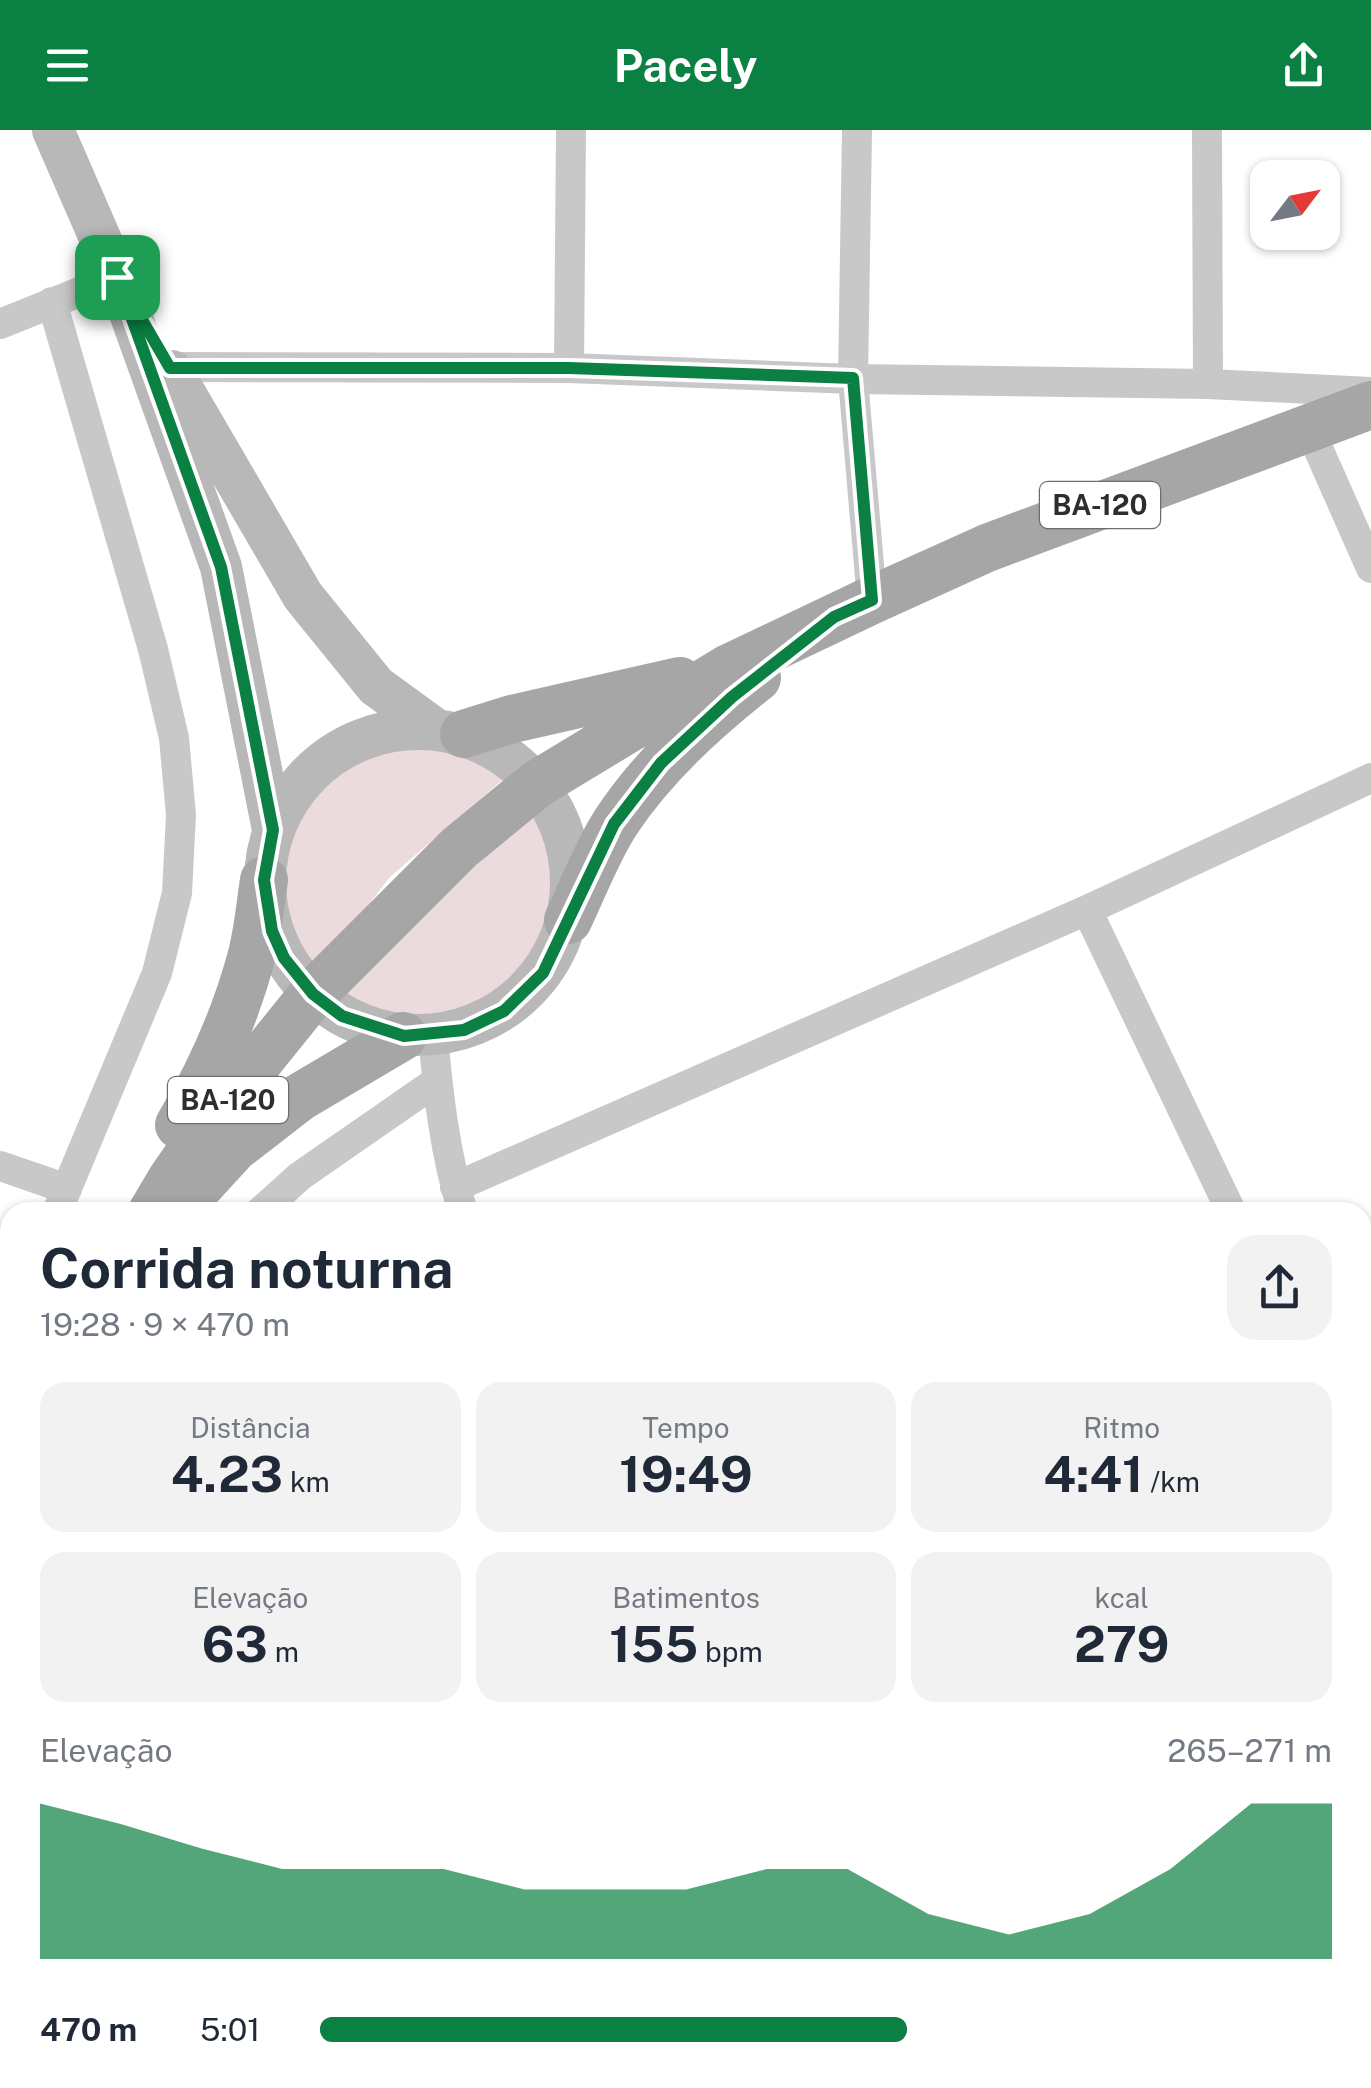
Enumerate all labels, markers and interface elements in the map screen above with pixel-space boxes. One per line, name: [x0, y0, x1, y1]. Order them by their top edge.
icon: menu: [40, 38, 95, 93]
icon: share: [1276, 38, 1331, 93]
text: Pacely: [614, 39, 757, 92]
north arrow: [1250, 160, 1340, 250]
map controls: [1250, 160, 1340, 250]
pin: [75, 235, 160, 320]
icon: arrive: [90, 250, 145, 305]
road number: BA-120: [1040, 482, 1160, 528]
road number: BA-120: [168, 1077, 288, 1123]
button: share: [1227, 1235, 1332, 1340]
text: Corrida noturna: [40, 1236, 453, 1300]
text: 19:28 · 9 × 470 m: [40, 1306, 290, 1343]
text: Distância: [190, 1411, 310, 1444]
text: Tempo: [642, 1411, 730, 1444]
text: Ritmo: [1083, 1411, 1160, 1444]
text: 4.23: [171, 1444, 283, 1503]
text: 19:49: [619, 1444, 753, 1503]
text: 4:41: [1043, 1444, 1144, 1503]
text: km: [283, 1465, 330, 1498]
text: /km: [1144, 1465, 1200, 1498]
text: Elevação: [192, 1581, 308, 1614]
text: Batimentos: [612, 1581, 760, 1614]
text: kcal: [1095, 1581, 1149, 1614]
text: 63: [202, 1614, 268, 1673]
text: 155: [609, 1614, 698, 1673]
text: 279: [1074, 1614, 1169, 1673]
text: m: [268, 1635, 299, 1668]
text: bpm: [698, 1635, 763, 1668]
text: Elevação: [40, 1732, 173, 1769]
text: 265–271 m: [1167, 1732, 1332, 1769]
text: 470 m: [40, 2011, 137, 2048]
text: 5:01: [200, 2011, 260, 2048]

